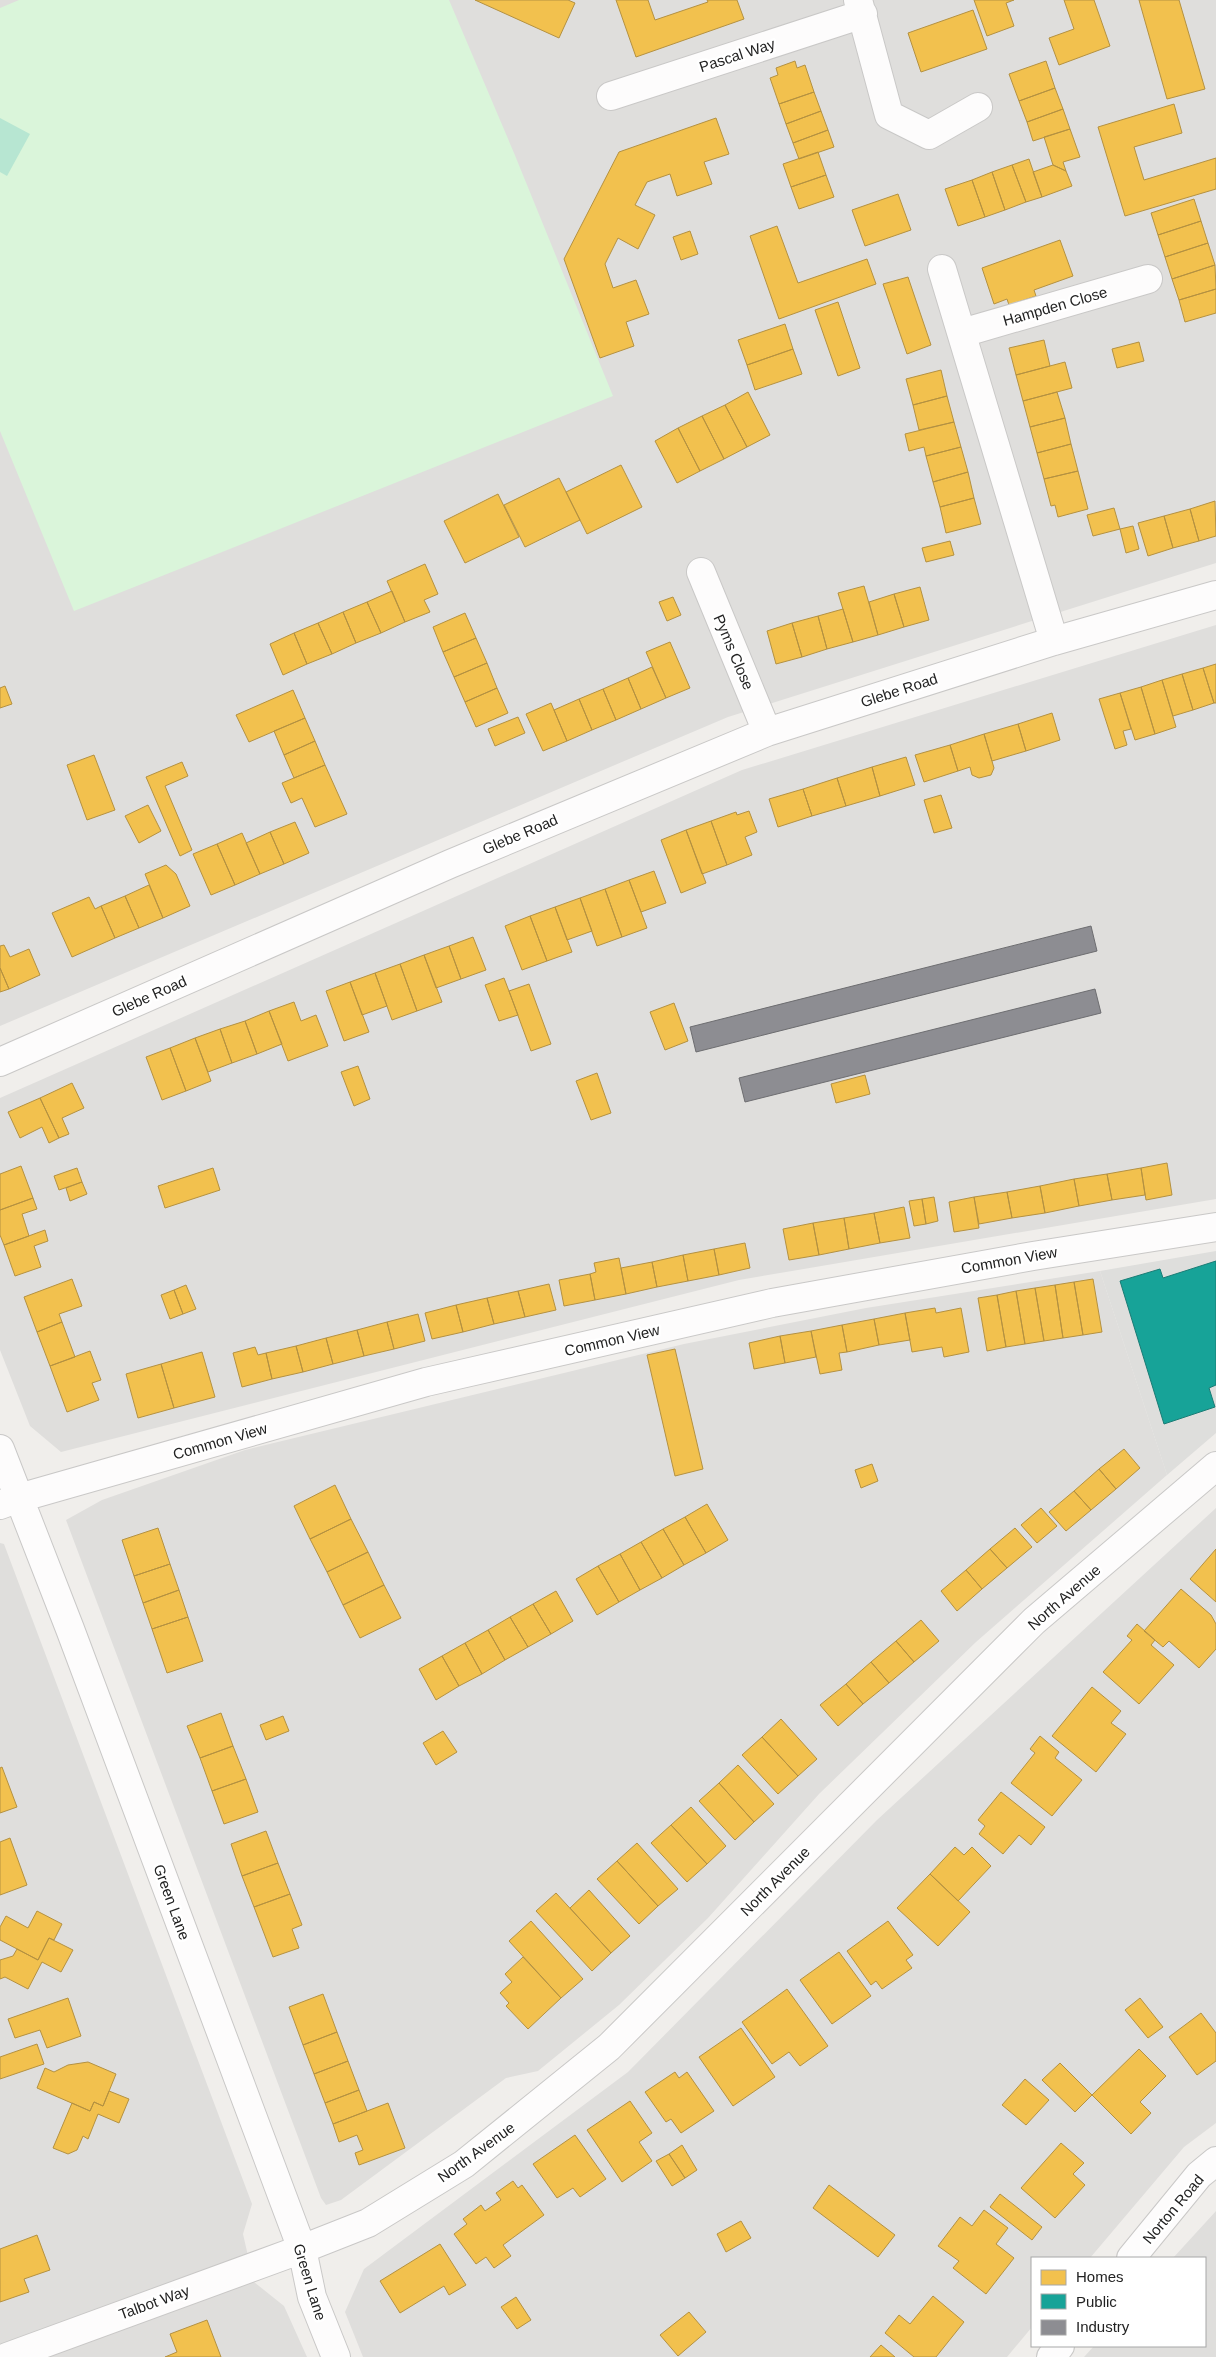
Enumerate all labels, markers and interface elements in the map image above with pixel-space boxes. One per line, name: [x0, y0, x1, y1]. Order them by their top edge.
street label: Pascal Way: [697, 35, 777, 75]
street label: Hampden Close: [1001, 283, 1109, 329]
street label: Pyms Close: [711, 612, 757, 692]
street label: Glebe Road: [858, 670, 940, 710]
street label: Glebe Road: [480, 811, 560, 857]
street label: Glebe Road: [109, 972, 189, 1020]
street label: Common View: [960, 1243, 1059, 1277]
street label: Common View: [563, 1321, 661, 1359]
street label: Common View: [171, 1419, 269, 1463]
street label: North Avenue: [1024, 1561, 1104, 1633]
street label: North Avenue: [737, 1843, 813, 1919]
street label: Green Lane: [150, 1862, 194, 1942]
street label: North Avenue: [434, 2118, 518, 2186]
street label: Norton Road: [1139, 2171, 1207, 2247]
street label: Green Lane: [290, 2242, 330, 2322]
legend: [1031, 2257, 1206, 2347]
text: Homes: [1076, 2268, 1124, 2285]
street label: Talbot Way: [116, 2281, 192, 2323]
text: Public: [1076, 2293, 1117, 2310]
text: Industry: [1076, 2318, 1130, 2335]

